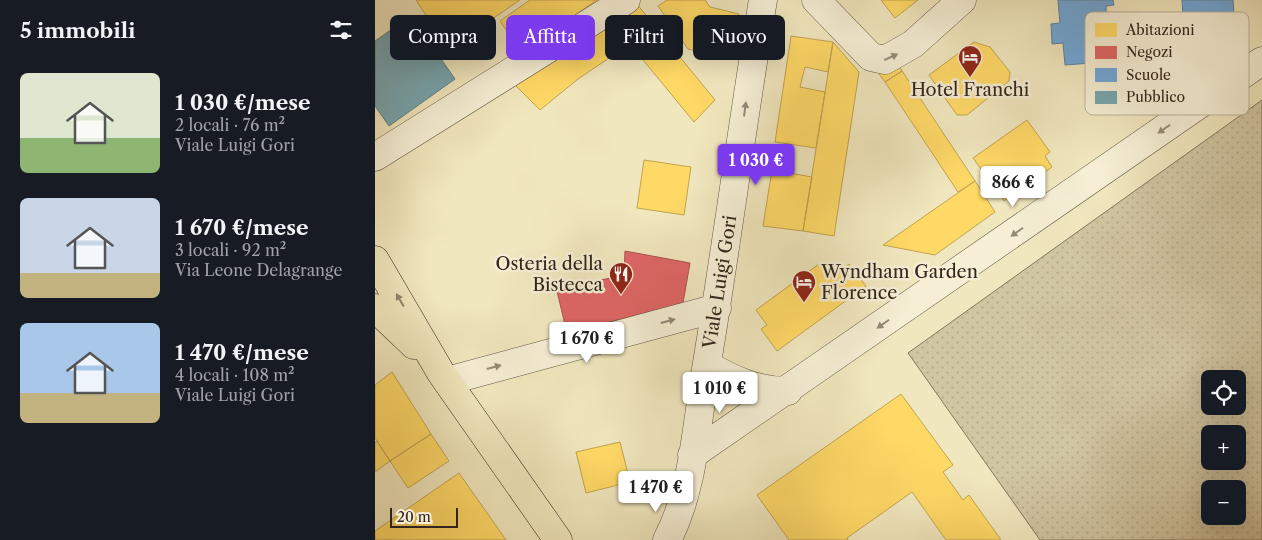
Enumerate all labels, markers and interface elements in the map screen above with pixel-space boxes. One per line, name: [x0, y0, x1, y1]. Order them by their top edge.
legend: [1085, 12, 1249, 115]
chip: Compra: [390, 15, 496, 60]
chip: Affitta: [506, 15, 595, 60]
chip: Filtri: [605, 15, 683, 60]
chip: Nuovo: [693, 15, 785, 60]
icon: filters: [327, 16, 355, 44]
text: 5 immobili: [20, 18, 136, 43]
text: Abitazioni: [1125, 21, 1195, 39]
text: Negozi: [1126, 43, 1172, 61]
hotel icon: Hotel Franchi: [957, 44, 983, 78]
one-way arrow: [884, 52, 898, 60]
text: Scuole: [1126, 66, 1171, 84]
place label: Hotel Franchi: [911, 79, 1030, 101]
text: Pubblico: [1126, 88, 1185, 106]
text: 1 030 €/mese: [175, 90, 311, 115]
icon: home: [60, 93, 120, 153]
one-way arrow: [742, 101, 750, 117]
text: 2 locali · 76 m²: [175, 115, 285, 135]
one-way arrow: [1158, 124, 1171, 134]
text: Viale Luigi Gori: [175, 135, 295, 155]
pin: 1 030 €: [710, 144, 802, 186]
text: 1 030 €: [729, 150, 783, 170]
pin: 866 €: [978, 166, 1048, 208]
text: 866 €: [991, 172, 1035, 192]
street label: Viale Luigi Gori: [698, 213, 741, 351]
text: 1 670 €/mese: [175, 215, 309, 240]
icon: home: [60, 218, 120, 278]
one-way arrow: [1010, 227, 1024, 237]
text: 3 locali · 92 m²: [175, 240, 286, 260]
place label: Osteria della Bistecca: [495, 253, 604, 296]
text: Via Leone Delagrange: [175, 260, 342, 280]
restaurant icon: Osteria della Bistecca: [608, 261, 634, 295]
place label: Wyndham Garden Florence: [820, 261, 978, 304]
hotel icon: Wyndham Garden Florence: [791, 269, 817, 303]
one-way arrow: [395, 294, 404, 307]
one-way arrow: [660, 316, 675, 324]
one-way arrow: [876, 319, 890, 329]
pin: 1 670 €: [541, 322, 633, 364]
text: 1 670 €: [560, 328, 614, 348]
text: 1 470 €/mese: [175, 340, 309, 365]
icon: home: [60, 343, 120, 403]
one-way arrow: [486, 363, 501, 371]
text: 4 locali · 108 m²: [175, 365, 295, 385]
map controls: [1201, 370, 1246, 525]
button: locate: [1201, 370, 1246, 415]
pin: 1 010 €: [674, 372, 766, 414]
text: 1 010 €: [694, 378, 746, 398]
text: Viale Luigi Gori: [175, 385, 295, 405]
button: +: [1201, 425, 1246, 470]
pin: 1 470 €: [610, 470, 702, 513]
text: 1 470 €: [629, 477, 683, 497]
button: −: [1201, 480, 1246, 525]
scale bar: [390, 505, 457, 528]
text: 20 m: [397, 508, 431, 526]

